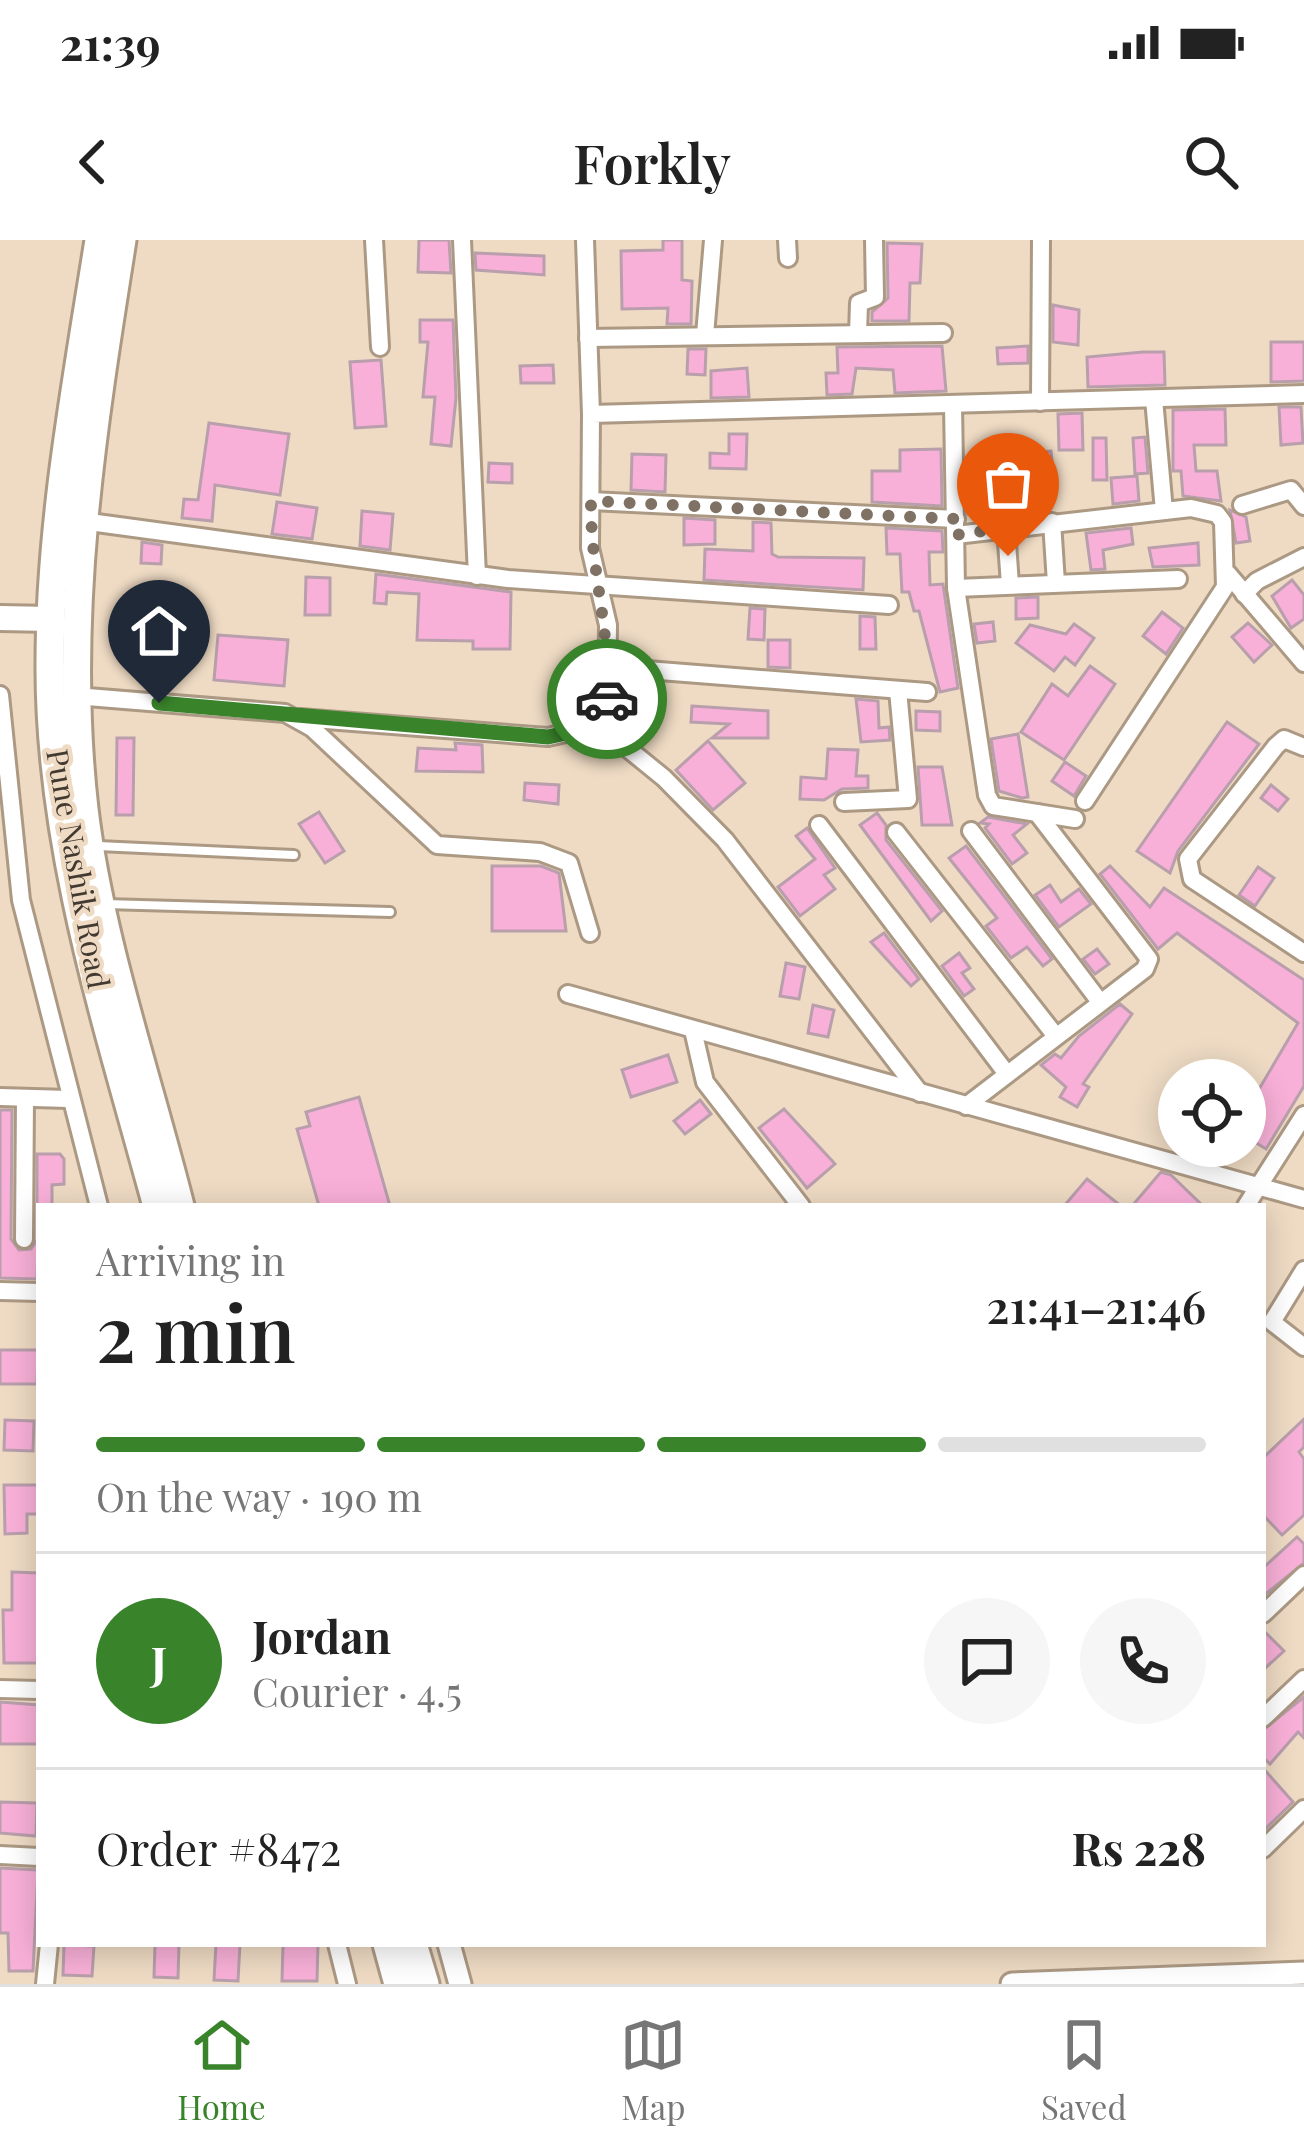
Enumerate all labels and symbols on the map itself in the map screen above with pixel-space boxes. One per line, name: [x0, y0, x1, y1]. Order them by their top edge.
pin: [957, 433, 1059, 556]
pin: [108, 580, 210, 703]
courier: [547, 639, 667, 759]
street label: Pune Nashik Road: [38, 746, 120, 992]

